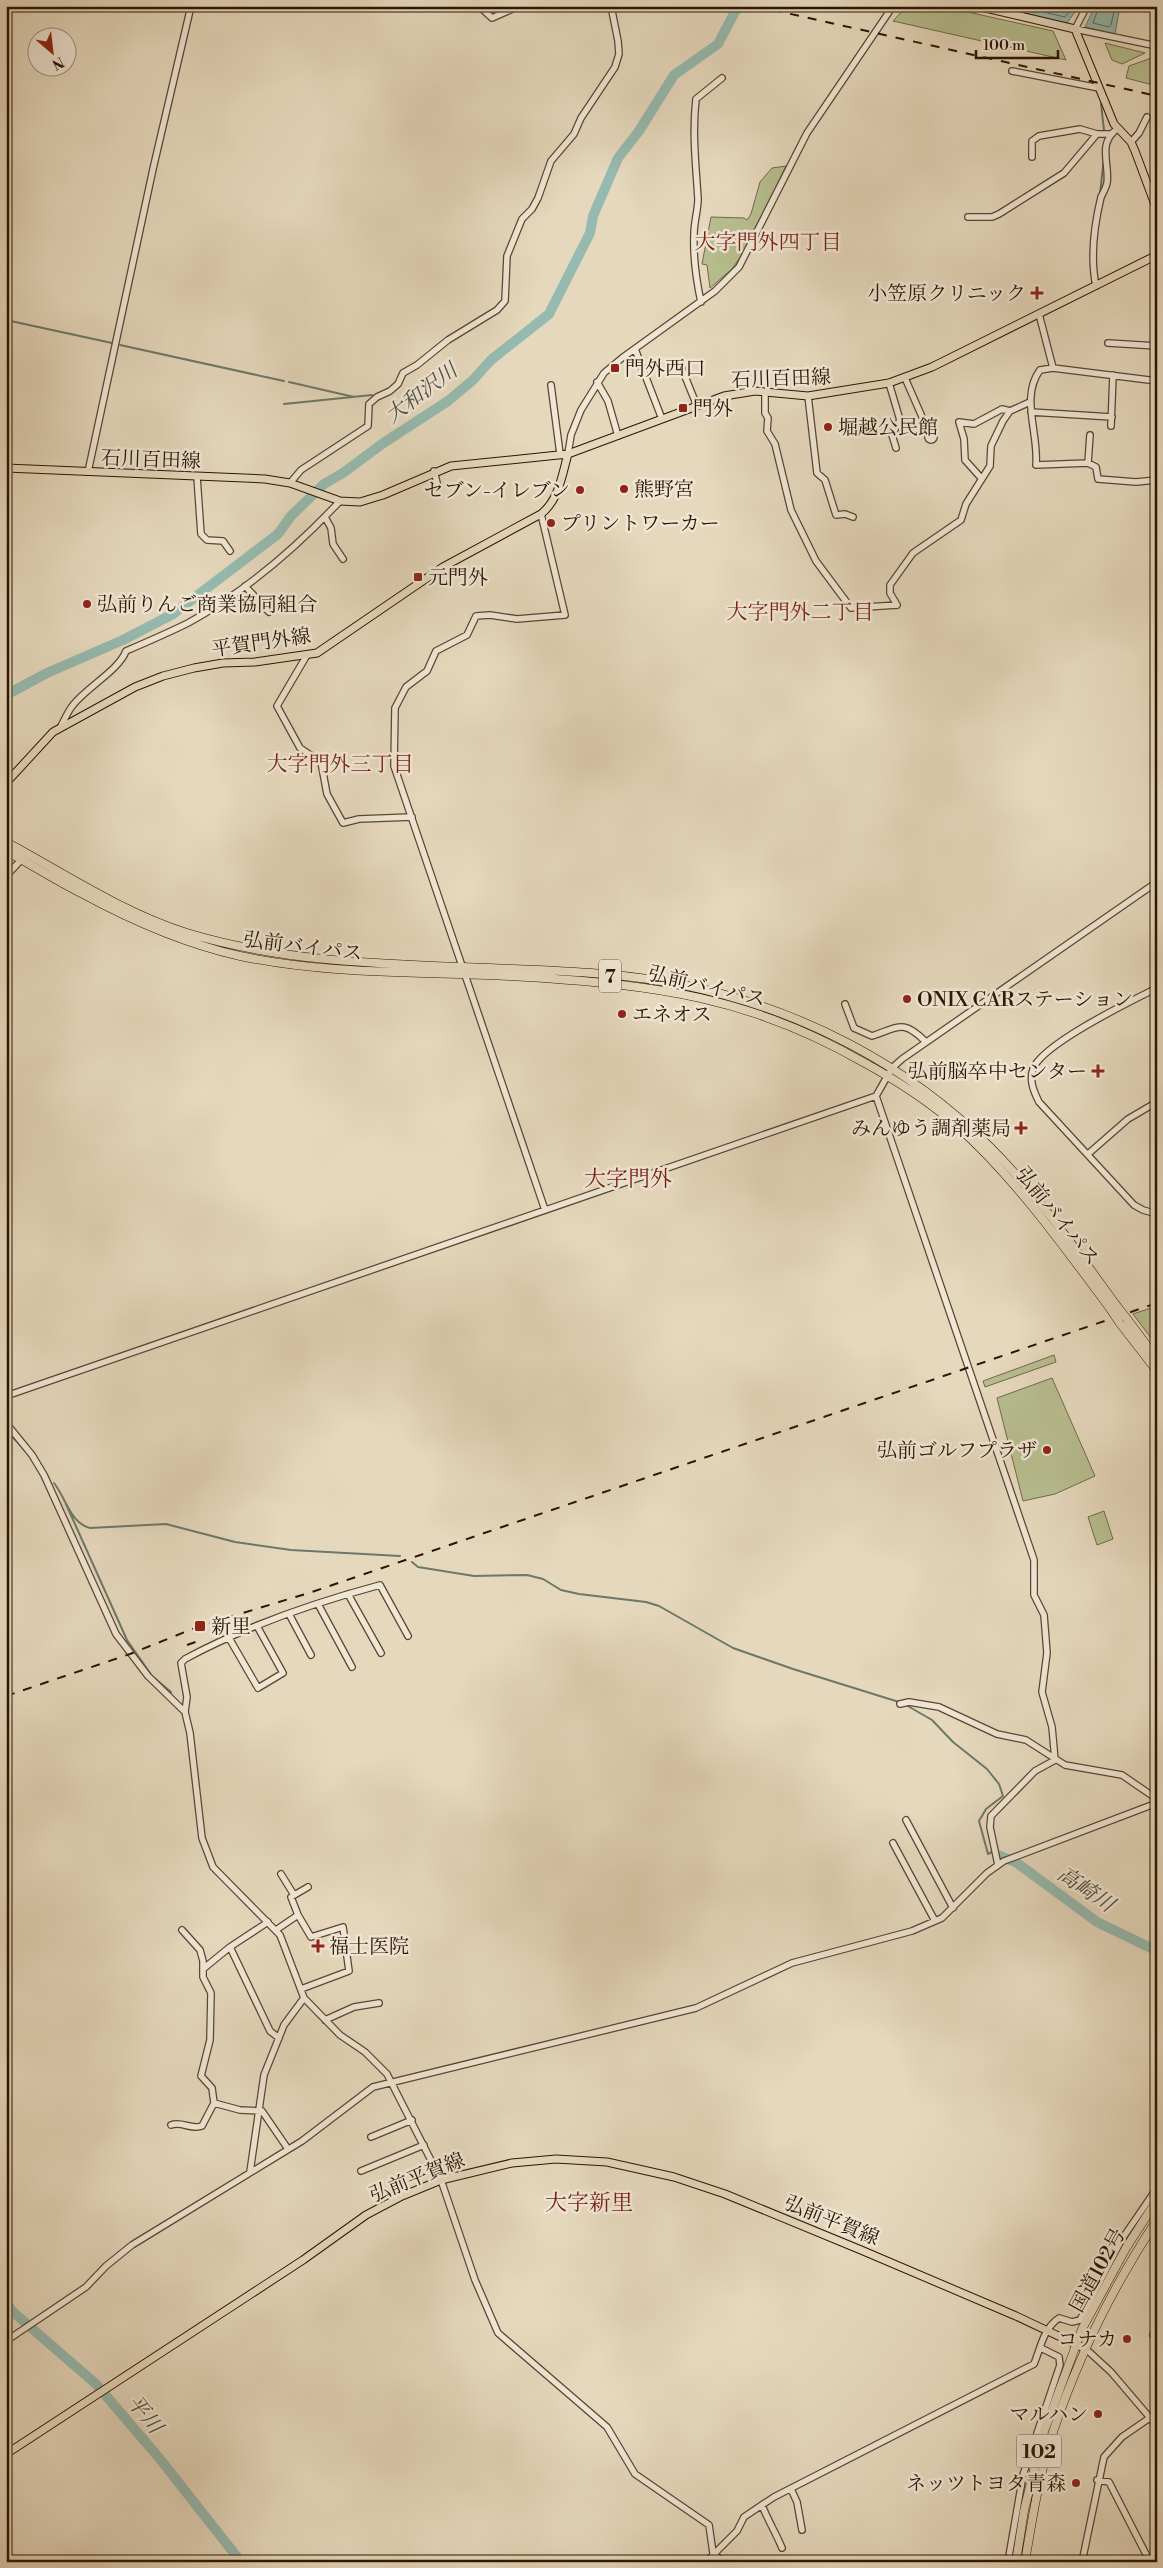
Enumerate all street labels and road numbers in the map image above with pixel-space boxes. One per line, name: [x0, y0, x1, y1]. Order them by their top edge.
street label: 石川百田線: [731, 365, 831, 394]
street label: 石川百田線: [101, 446, 201, 475]
street label: 平賀門外線: [210, 624, 312, 663]
street label: 弘前バイパス: [242, 928, 364, 967]
road number: 7: [599, 959, 621, 992]
street label: 弘前バイパス: [646, 962, 768, 1013]
street label: 弘前バイパス: [1009, 1163, 1104, 1271]
street label: 弘前平賀線: [367, 2148, 469, 2209]
street label: 弘前平賀線: [780, 2191, 882, 2252]
street label: 国道102号: [1065, 2224, 1132, 2317]
road number: 102: [1016, 2434, 1062, 2468]

